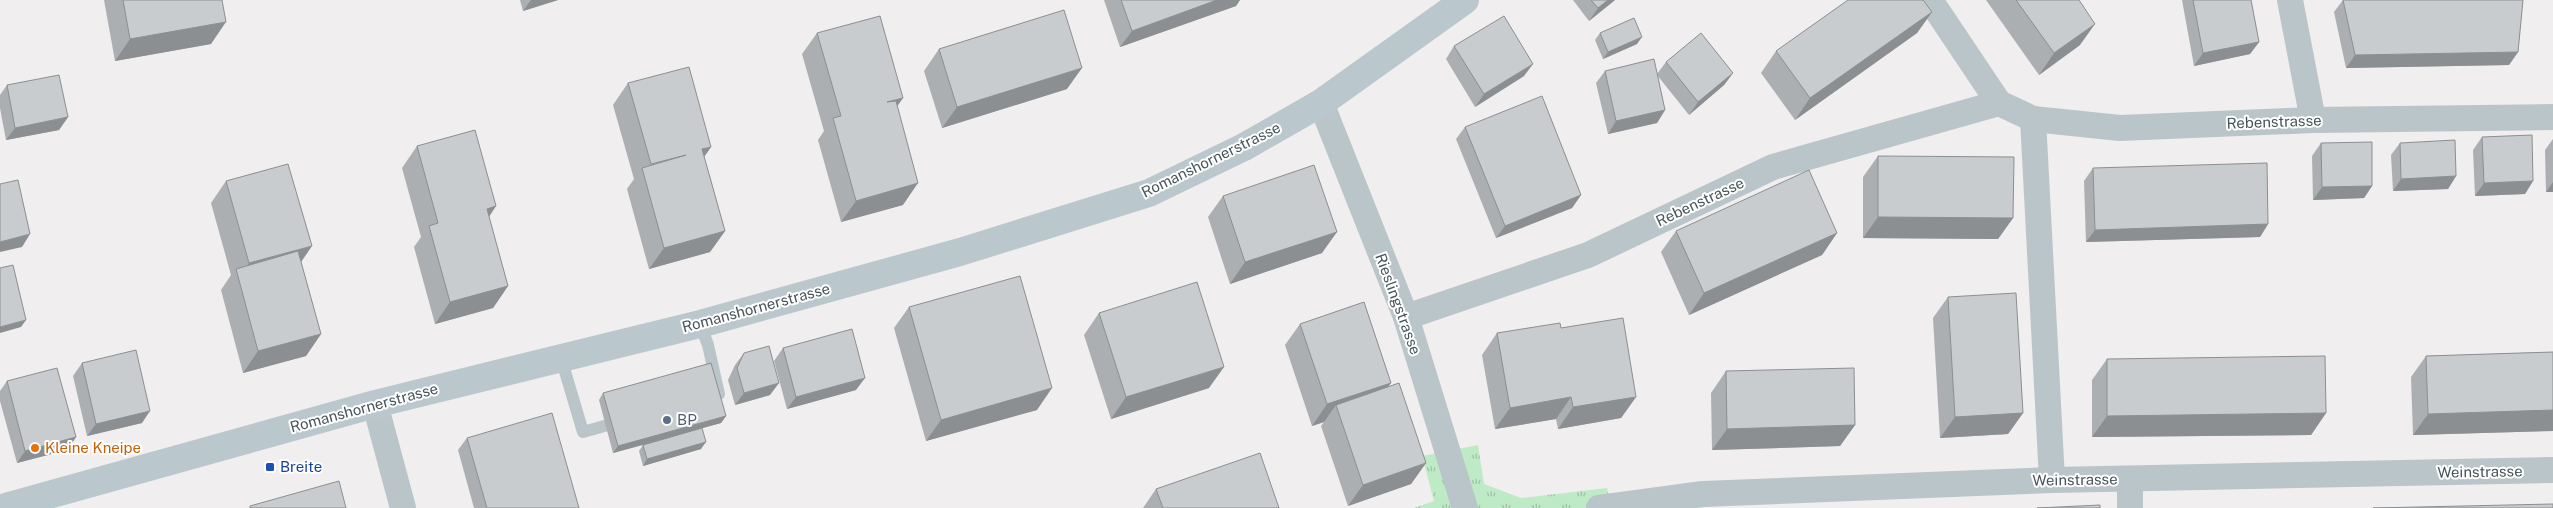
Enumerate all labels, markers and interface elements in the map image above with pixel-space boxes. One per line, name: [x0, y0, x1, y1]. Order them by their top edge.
street label: Rebenstrasse: [2226, 111, 2322, 132]
street label: Romanshornerstrasse: [1139, 118, 1283, 201]
street label: Rebenstrasse: [1653, 174, 1746, 229]
street label: Rieslingstrasse: [1372, 251, 1425, 357]
street label: Romanshornerstrasse: [680, 280, 832, 335]
street label: Romanshornerstrasse: [288, 380, 440, 435]
place label: BP: [677, 411, 697, 428]
marker: BP: [661, 414, 673, 426]
place label: Kleine Kneipe: [45, 439, 141, 456]
marker: Kleine Kneipe: [29, 442, 41, 454]
place label: Breite: [280, 458, 322, 475]
marker: Breite: [264, 461, 276, 473]
street label: Weinstrasse: [2437, 462, 2523, 481]
street label: Weinstrasse: [2032, 470, 2118, 489]

